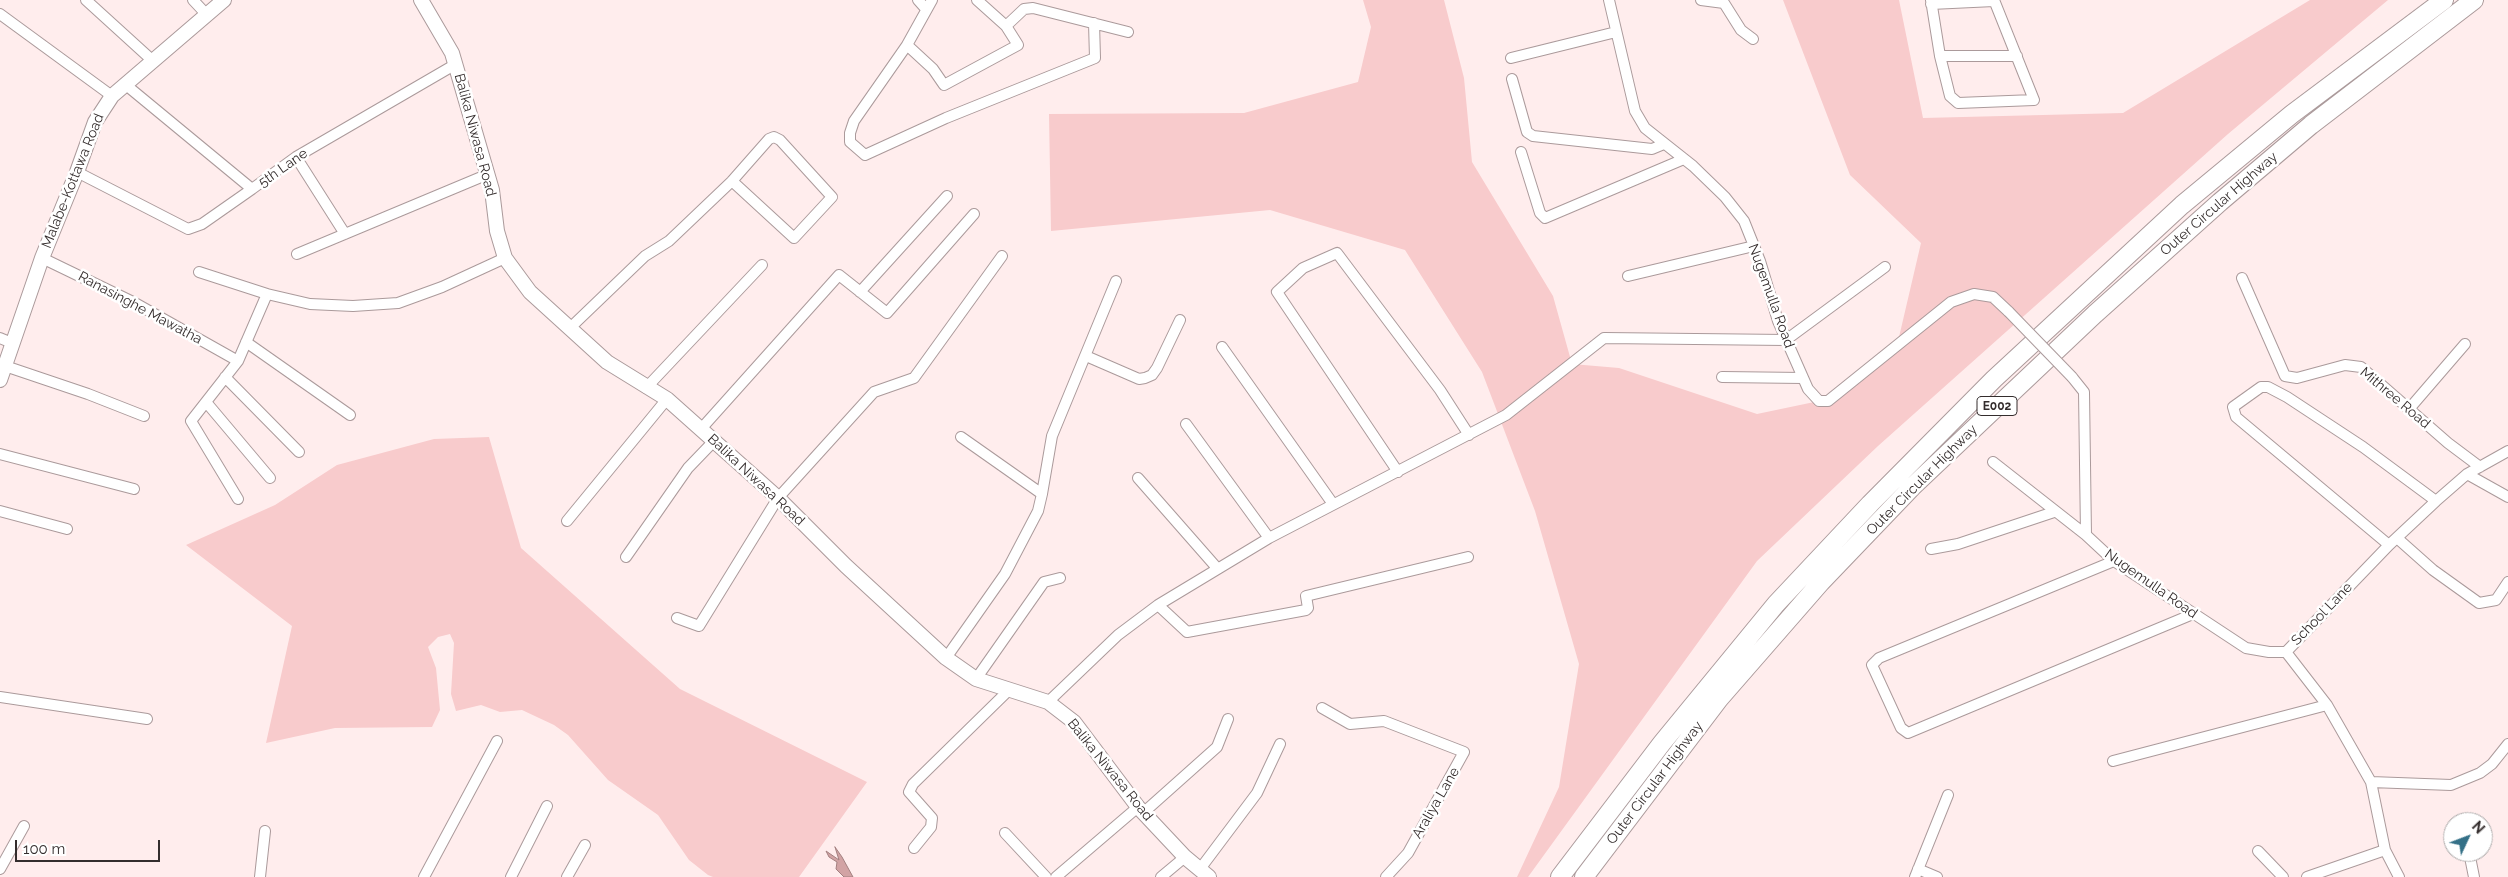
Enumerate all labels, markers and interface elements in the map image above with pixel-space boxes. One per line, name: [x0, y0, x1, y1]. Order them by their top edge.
street label: Balika Niwasa Road: [450, 72, 500, 198]
street label: Malabe-Kottawa Road: [38, 111, 108, 251]
street label: 5th Lane: [255, 145, 311, 191]
street label: Outer Circular Highway: [2157, 149, 2281, 259]
street label: Nugemulla Road: [1744, 242, 1798, 350]
street label: Ranasinghe Mawatha: [75, 268, 205, 348]
street label: Mithree Road: [2356, 364, 2434, 432]
road number: E002: [1977, 396, 2017, 416]
street label: Outer Circular Highway: [1863, 421, 1981, 539]
street label: Balika Niwasa Road: [704, 431, 808, 529]
street label: Nugemulla Road: [2101, 546, 2201, 622]
street label: School Lane: [2288, 579, 2356, 649]
street label: Balika Niwasa Road: [1064, 716, 1156, 824]
street label: Outer Circular Highway: [1603, 718, 1707, 848]
street label: Araliya Lane: [1409, 764, 1463, 842]
north arrow: [2443, 812, 2493, 862]
text: N: [2469, 818, 2488, 837]
scale bar: [18, 830, 162, 862]
text: 100 m: [23, 840, 65, 858]

